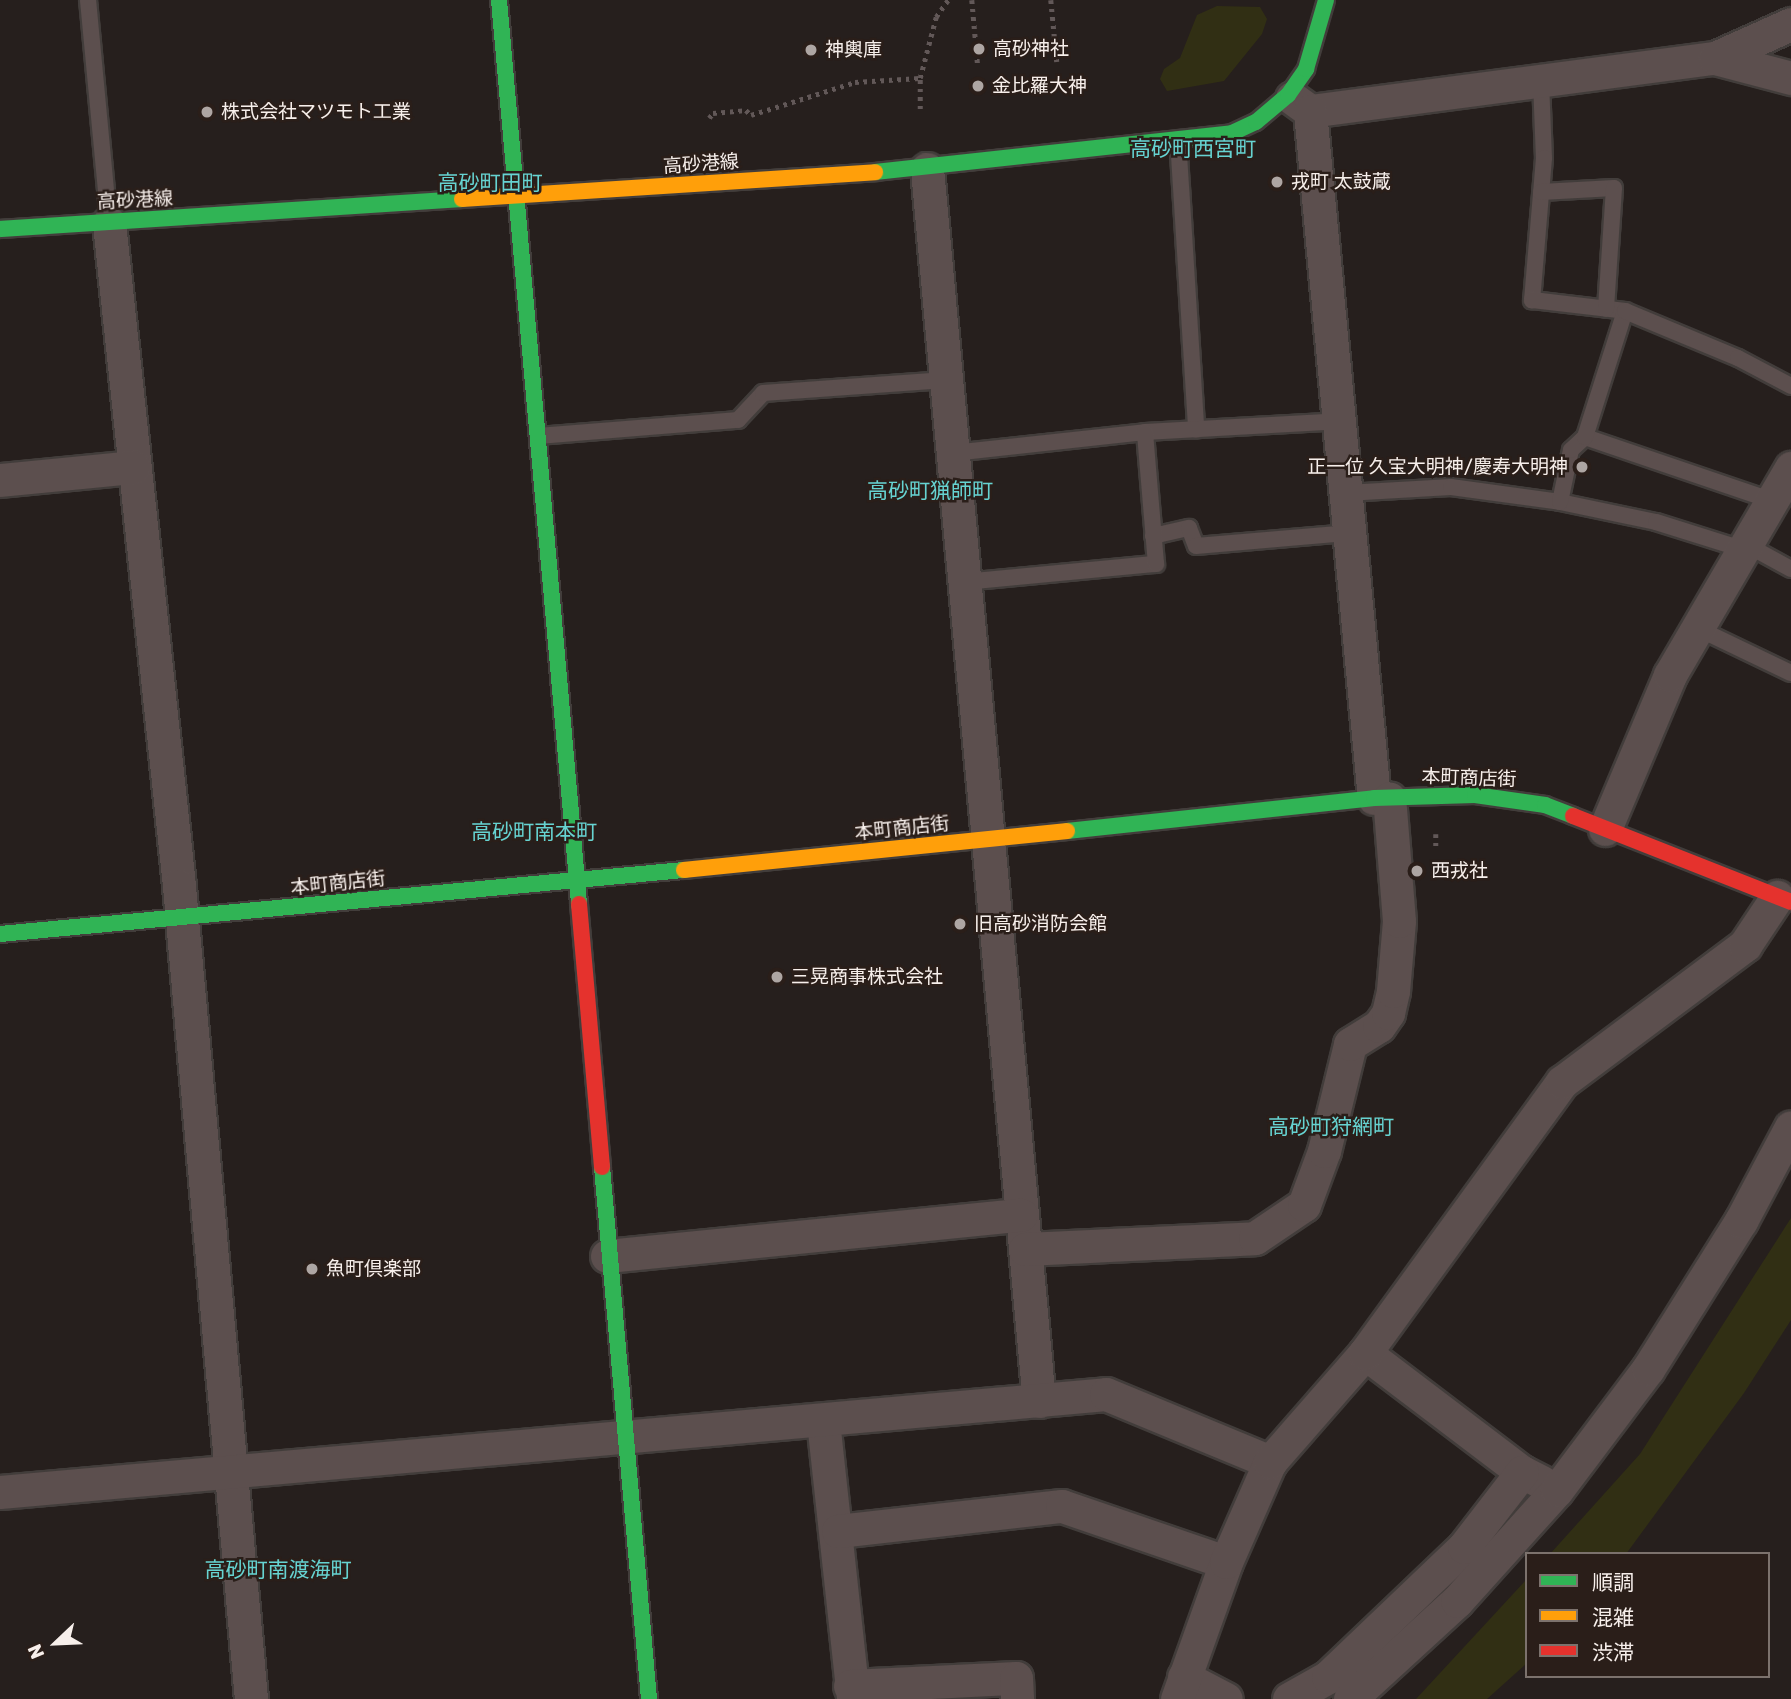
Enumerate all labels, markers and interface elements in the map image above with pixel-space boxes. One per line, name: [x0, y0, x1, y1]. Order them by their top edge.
place label: 高砂神社: [993, 38, 1069, 60]
place label: 神輿庫: [825, 39, 882, 61]
marker: 高砂神社: [971, 41, 987, 57]
marker: 神輿庫: [803, 42, 819, 58]
place label: 金比羅大神: [992, 75, 1087, 97]
marker: 金比羅大神: [970, 78, 986, 94]
place label: 株式会社マツモト工業: [221, 101, 411, 123]
marker: 株式会社マツモト工業: [199, 104, 215, 120]
district label: 高砂町西宮町: [1130, 136, 1256, 162]
street label: 高砂港線: [662, 150, 740, 178]
district label: 高砂町田町: [438, 170, 542, 196]
place label: 戎町 太鼓蔵: [1291, 171, 1391, 193]
marker: 戎町 太鼓蔵: [1269, 174, 1285, 190]
street label: 高砂港線: [96, 187, 174, 213]
place label: 正一位 久宝大明神/慶寿大明神: [1307, 456, 1568, 478]
marker: 正一位 久宝大明神/慶寿大明神: [1574, 459, 1590, 475]
district label: 高砂町猟師町: [867, 478, 993, 504]
street label: 本町商店街: [1421, 765, 1517, 791]
street label: 本町商店街: [854, 812, 950, 844]
district label: 高砂町南本町: [471, 819, 597, 845]
place label: 西戎社: [1431, 860, 1488, 882]
marker: 西戎社: [1409, 863, 1425, 879]
street label: 本町商店街: [290, 867, 386, 899]
place label: 旧高砂消防会館: [974, 913, 1107, 935]
marker: 旧高砂消防会館: [952, 916, 968, 932]
place label: 三晃商事株式会社: [791, 966, 943, 988]
marker: 三晃商事株式会社: [769, 969, 785, 985]
district label: 高砂町狩網町: [1268, 1114, 1394, 1140]
place label: 魚町倶楽部: [326, 1258, 421, 1280]
marker: 魚町倶楽部: [304, 1261, 320, 1277]
legend: [1525, 1552, 1770, 1678]
district label: 高砂町南渡海町: [205, 1557, 351, 1583]
text: 順調: [1592, 1570, 1634, 1595]
text: 混雑: [1592, 1605, 1634, 1630]
north arrow: [21, 1608, 91, 1678]
text: 渋滞: [1592, 1640, 1634, 1665]
text: N: [23, 1641, 49, 1662]

